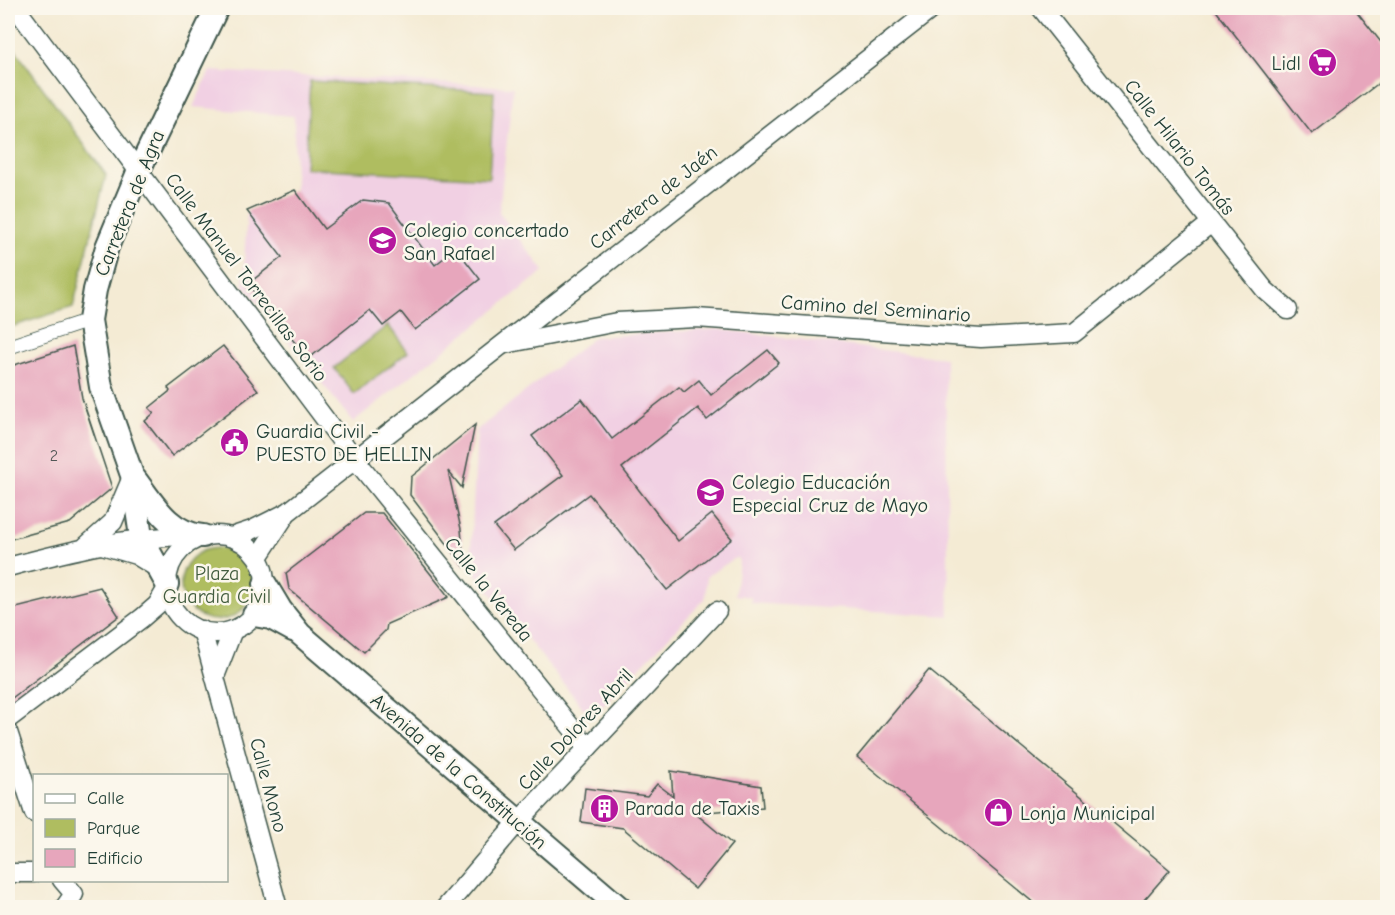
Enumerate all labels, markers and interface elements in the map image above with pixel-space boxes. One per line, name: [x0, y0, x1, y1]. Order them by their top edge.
supermarket icon: Lidl: [1306, 47, 1338, 79]
place label: Lidl: [1271, 52, 1301, 75]
street label: Calle Hilario Tomás: [1119, 75, 1240, 220]
street label: Carretera de Agra: [90, 127, 169, 279]
street label: Carretera de Jaén: [585, 140, 722, 254]
street label: Calle Manuel Torrecillas Sorio: [161, 169, 333, 386]
place label: Colegio concertado San Rafael: [404, 219, 569, 265]
school or university icon: Colegio concertado San Rafael: [367, 225, 399, 257]
street label: Camino del Seminario: [780, 290, 972, 327]
place label: Guardia Civil - PUESTO DE HELLIN: [256, 420, 432, 466]
public building icon: Guardia Civil - PUESTO DE HELLIN: [219, 427, 251, 459]
house number: 2: [50, 447, 58, 465]
place label: Colegio Educación Especial Cruz de Mayo: [732, 471, 928, 517]
school or university icon: Colegio Educación Especial Cruz de Mayo: [695, 477, 727, 509]
street label: Calle la Vereda: [440, 533, 538, 646]
park label: Plaza Guardia Civil: [163, 562, 271, 608]
street label: Calle Dolores Abril: [513, 664, 638, 795]
street label: Avenida de la Constitución: [366, 689, 551, 854]
street label: Calle Mono: [245, 735, 292, 835]
legend: [33, 774, 228, 882]
text: Calle: [87, 788, 124, 809]
building icon: Parada de Taxis: [588, 792, 620, 824]
place label: Parada de Taxis: [625, 797, 760, 820]
shop icon: Lonja Municipal: [983, 797, 1015, 829]
place label: Lonja Municipal: [1020, 802, 1155, 825]
text: Parque: [87, 818, 140, 839]
text: Edificio: [87, 848, 143, 869]

